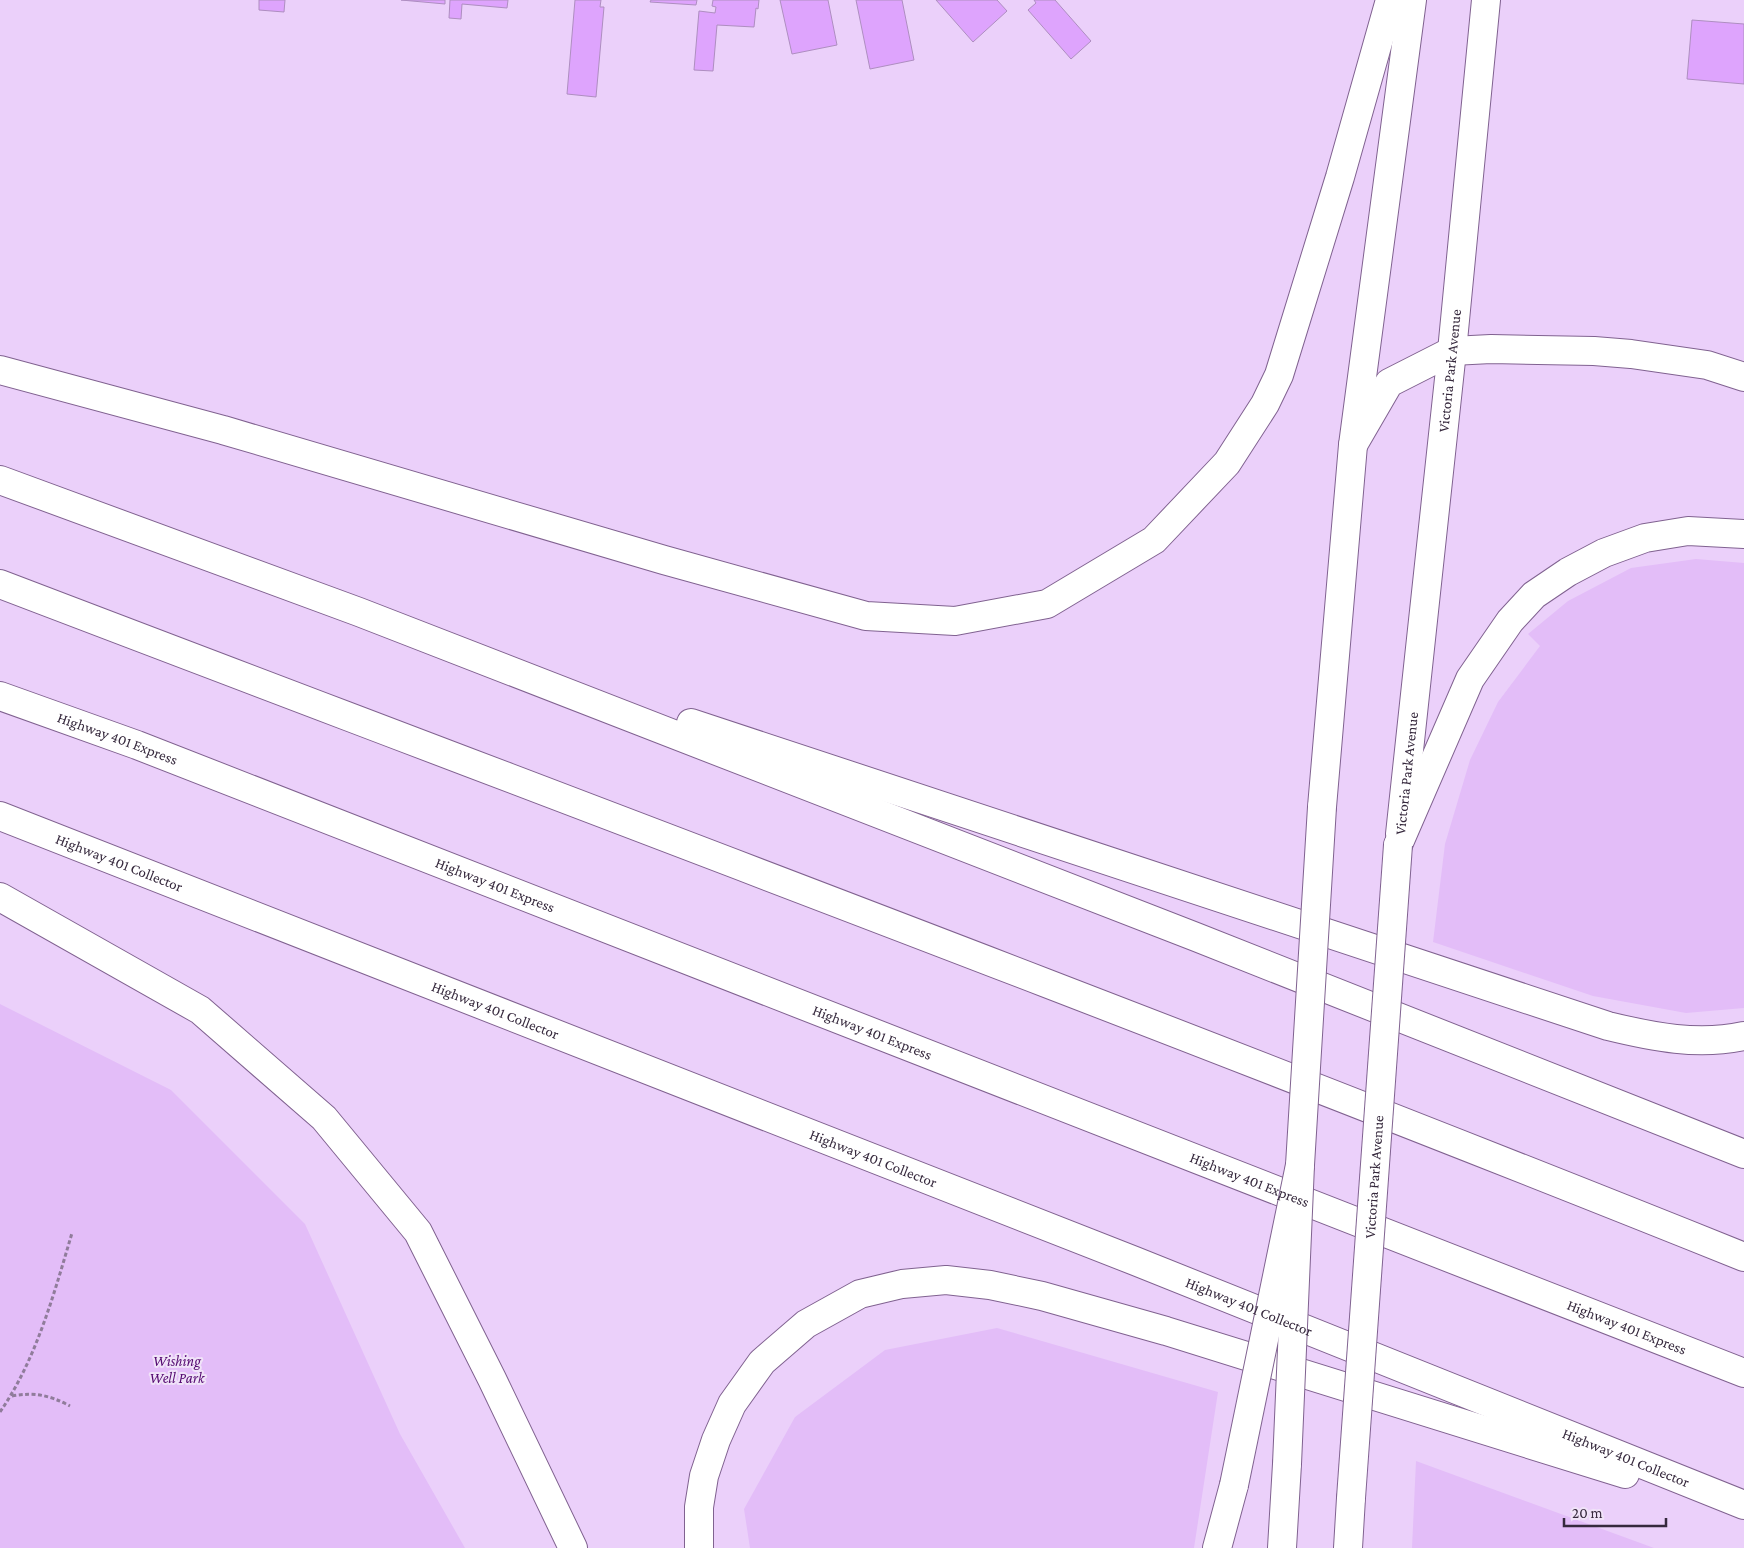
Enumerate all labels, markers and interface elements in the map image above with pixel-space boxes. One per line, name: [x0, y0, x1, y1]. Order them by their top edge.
street label: Victoria Park Avenue: [1435, 308, 1464, 433]
street label: Highway 401 Express: [55, 709, 180, 768]
street label: Victoria Park Avenue: [1392, 711, 1421, 836]
street label: Highway 401 Collector: [53, 831, 186, 895]
street label: Highway 401 Express: [433, 854, 557, 916]
street label: Highway 401 Collector: [429, 978, 562, 1043]
street label: Highway 401 Express: [810, 1002, 934, 1063]
street label: Victoria Park Avenue: [1362, 1114, 1387, 1239]
street label: Highway 401 Collector: [807, 1126, 940, 1191]
street label: Highway 401 Express: [1188, 1149, 1312, 1210]
street label: Highway 401 Collector: [1183, 1274, 1315, 1340]
street label: Highway 401 Express: [1565, 1297, 1689, 1358]
park label: Wishing Well Park: [150, 1353, 206, 1386]
street label: Highway 401 Collector: [1560, 1425, 1692, 1491]
scale bar: [1564, 1496, 1666, 1528]
text: 20 m: [1572, 1505, 1603, 1521]

